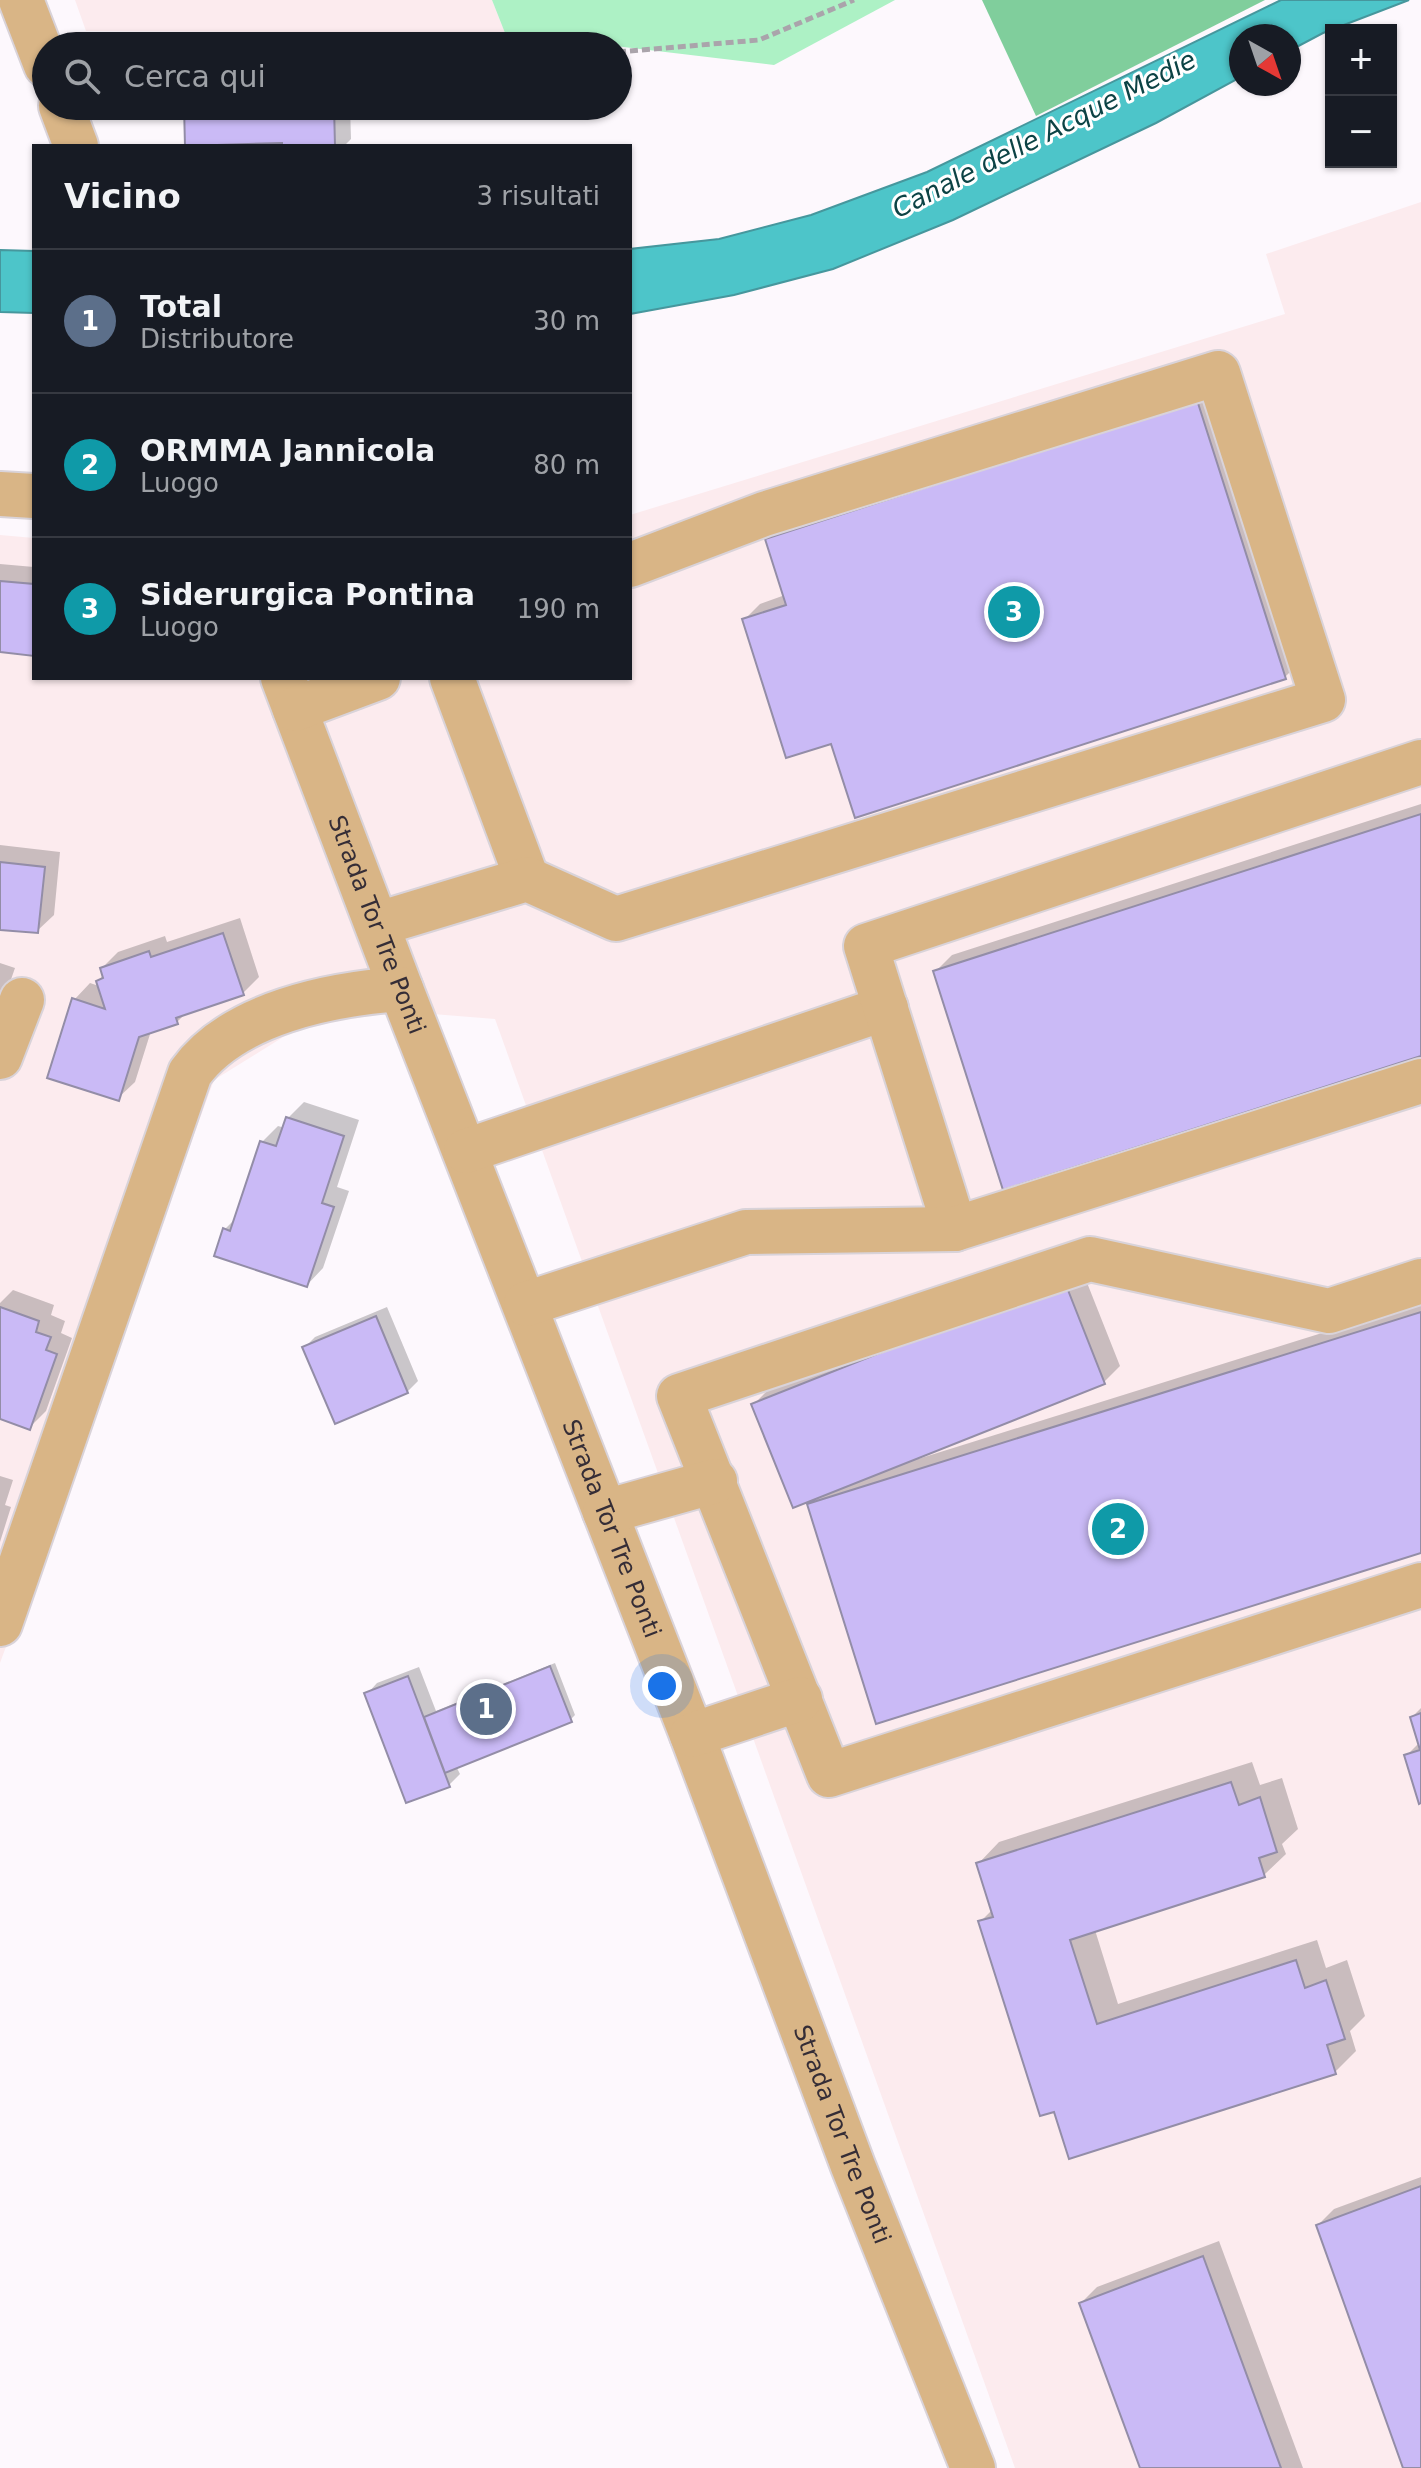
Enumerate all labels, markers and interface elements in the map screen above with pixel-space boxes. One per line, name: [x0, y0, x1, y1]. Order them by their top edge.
north arrow: [1229, 24, 1301, 96]
map controls: [1325, 24, 1397, 168]
button: +: [1325, 24, 1397, 96]
search box: [32, 32, 632, 120]
water label: Canale delle Acque Medie: [887, 44, 1201, 224]
icon: search: [60, 54, 104, 98]
text: Cerca qui: [124, 59, 266, 94]
button: −: [1325, 96, 1397, 168]
text: Vicino: [64, 176, 181, 216]
text: 3 risultati: [476, 181, 600, 211]
text: Total: [140, 289, 222, 324]
text: 1: [81, 306, 99, 336]
text: 30 m: [533, 306, 600, 336]
text: Distributore: [140, 324, 294, 354]
text: ORMMA Jannicola: [140, 433, 435, 468]
text: 2: [81, 450, 99, 480]
text: 80 m: [533, 450, 600, 480]
text: Luogo: [140, 468, 219, 498]
text: Siderurgica Pontina: [140, 577, 475, 612]
pin: 3: [988, 582, 1040, 642]
text: 3: [81, 594, 99, 624]
text: 190 m: [517, 594, 600, 624]
text: Luogo: [140, 612, 219, 642]
street label: Strada Tor Tre Ponti: [322, 811, 431, 1038]
street label: Strada Tor Tre Ponti: [556, 1416, 667, 1642]
pin: 2: [1092, 1499, 1144, 1559]
your location: [642, 1666, 682, 1706]
pin: 1: [460, 1679, 512, 1739]
street label: Strada Tor Tre Ponti: [788, 2021, 897, 2248]

